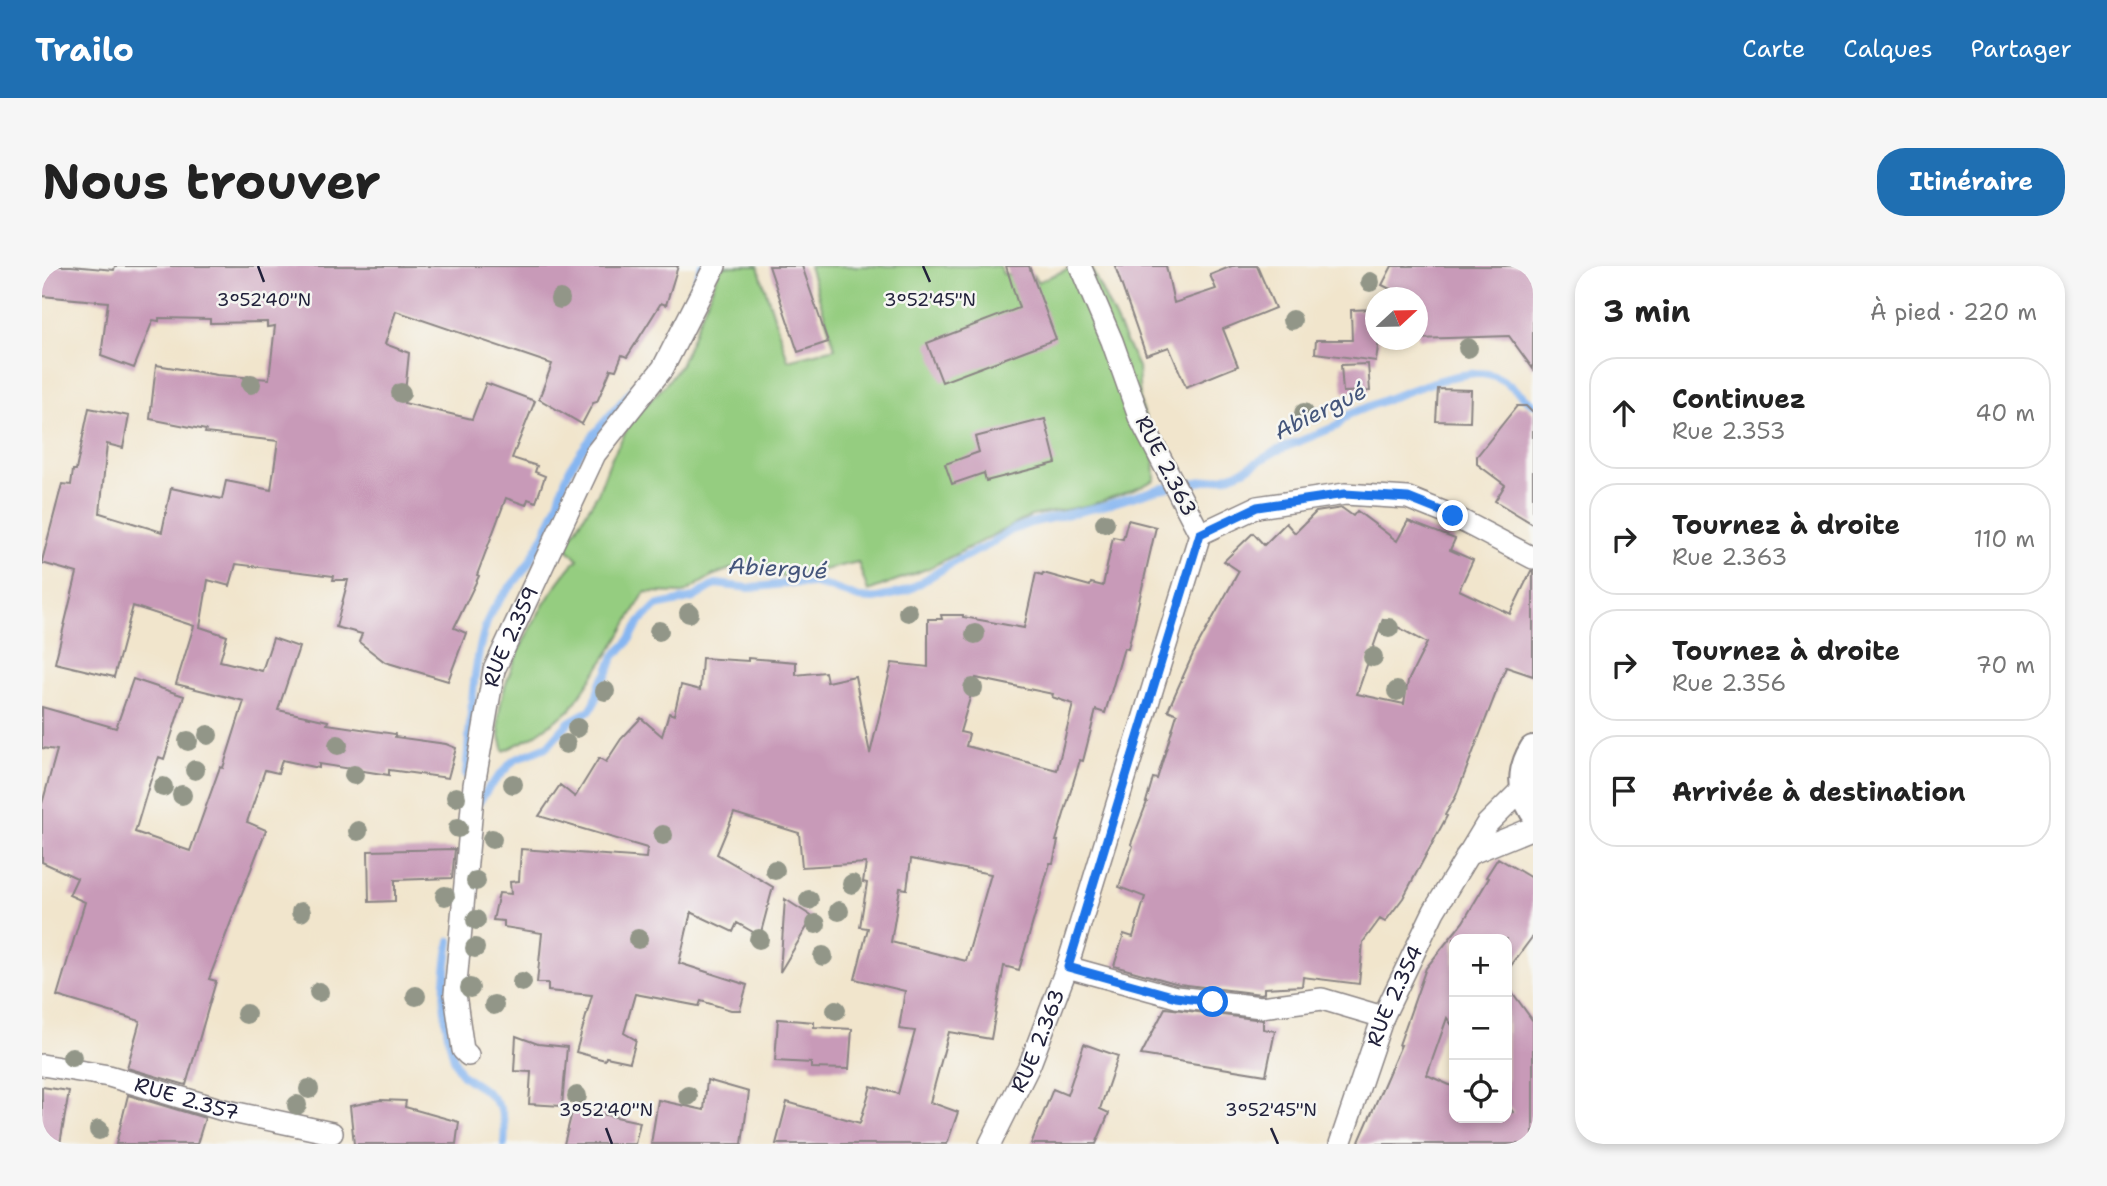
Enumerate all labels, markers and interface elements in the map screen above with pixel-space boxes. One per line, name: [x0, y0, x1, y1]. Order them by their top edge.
text: Trailo: [35, 27, 134, 72]
text: Carte: [1742, 33, 1805, 65]
text: Calques: [1843, 33, 1933, 65]
text: Partager: [1971, 33, 2072, 65]
button: Itinéraire: [1877, 148, 2065, 216]
text: Nous trouver: [42, 149, 381, 215]
north arrow: [1365, 287, 1428, 350]
text: 3°52'40"N: [217, 288, 311, 312]
text: 3°52'45"N: [884, 288, 976, 312]
text: 3 min: [1603, 291, 1690, 332]
text: À pied · 220 m: [1870, 297, 2037, 327]
water label: Abiergué: [1269, 376, 1371, 446]
text: Continuez: [1672, 381, 1806, 416]
icon: ahead: [1605, 394, 1643, 432]
text: 40 m: [1975, 398, 2035, 428]
street label: RUE 2.363: [1129, 411, 1203, 521]
text: Rue 2.353: [1672, 416, 1786, 446]
route end: [1437, 500, 1468, 531]
text: Tournez à droite: [1672, 507, 1900, 542]
icon: right: [1605, 520, 1643, 558]
text: 110 m: [1973, 524, 2035, 554]
text: Rue 2.363: [1672, 542, 1787, 572]
water label: Abiergué: [728, 550, 828, 586]
street label: RUE 2.359: [477, 582, 545, 689]
text: Tournez à droite: [1672, 633, 1900, 668]
icon: right: [1605, 646, 1643, 684]
text: 70 m: [1976, 650, 2035, 680]
text: Rue 2.356: [1672, 668, 1786, 698]
icon: arrive: [1605, 772, 1643, 810]
text: Arrivée à destination: [1672, 774, 1966, 809]
map controls: [1449, 934, 1512, 1123]
button: +: [1449, 934, 1512, 997]
street label: RUE 2.354: [1360, 941, 1429, 1050]
street label: RUE 2.363: [1004, 985, 1071, 1097]
route start: [1197, 986, 1228, 1017]
button: −: [1449, 997, 1512, 1060]
button: locate: [1449, 1060, 1512, 1123]
street label: RUE 2.357: [131, 1070, 242, 1127]
text: 3°52'40"N: [559, 1098, 653, 1122]
text: 3°52'45"N: [1225, 1098, 1317, 1122]

